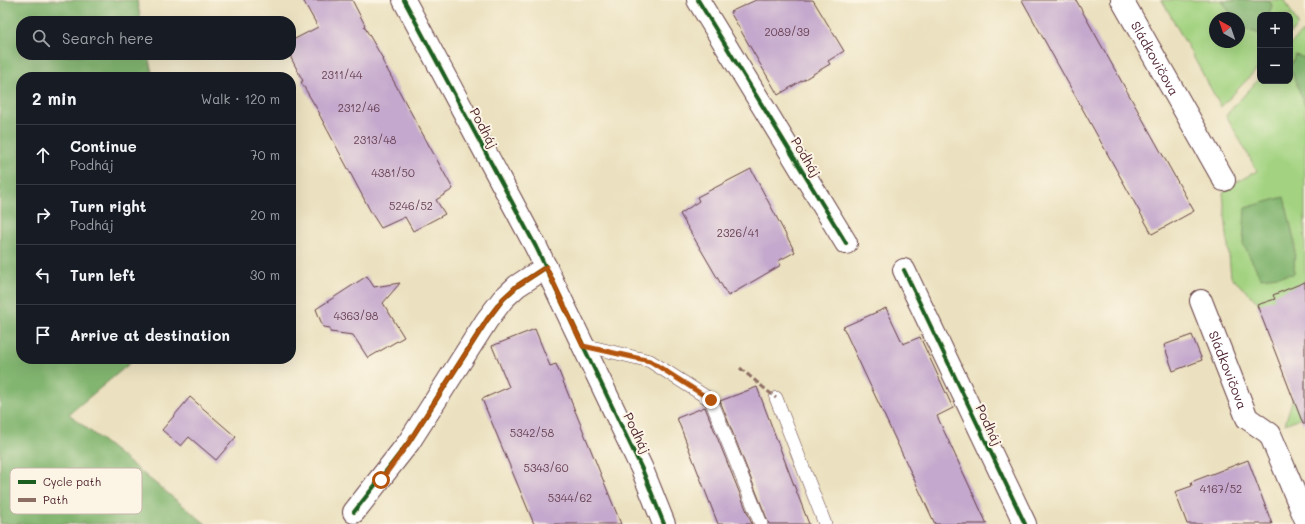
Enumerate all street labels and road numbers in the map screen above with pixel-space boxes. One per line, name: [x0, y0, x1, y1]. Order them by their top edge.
street label: Sládkovičova: [1128, 18, 1183, 98]
street label: Podháj: [467, 104, 502, 151]
street label: Podháj: [788, 134, 825, 180]
street label: Sládkovičova: [1205, 328, 1252, 411]
street label: Podháj: [973, 401, 1006, 448]
street label: Podháj: [620, 409, 655, 456]

